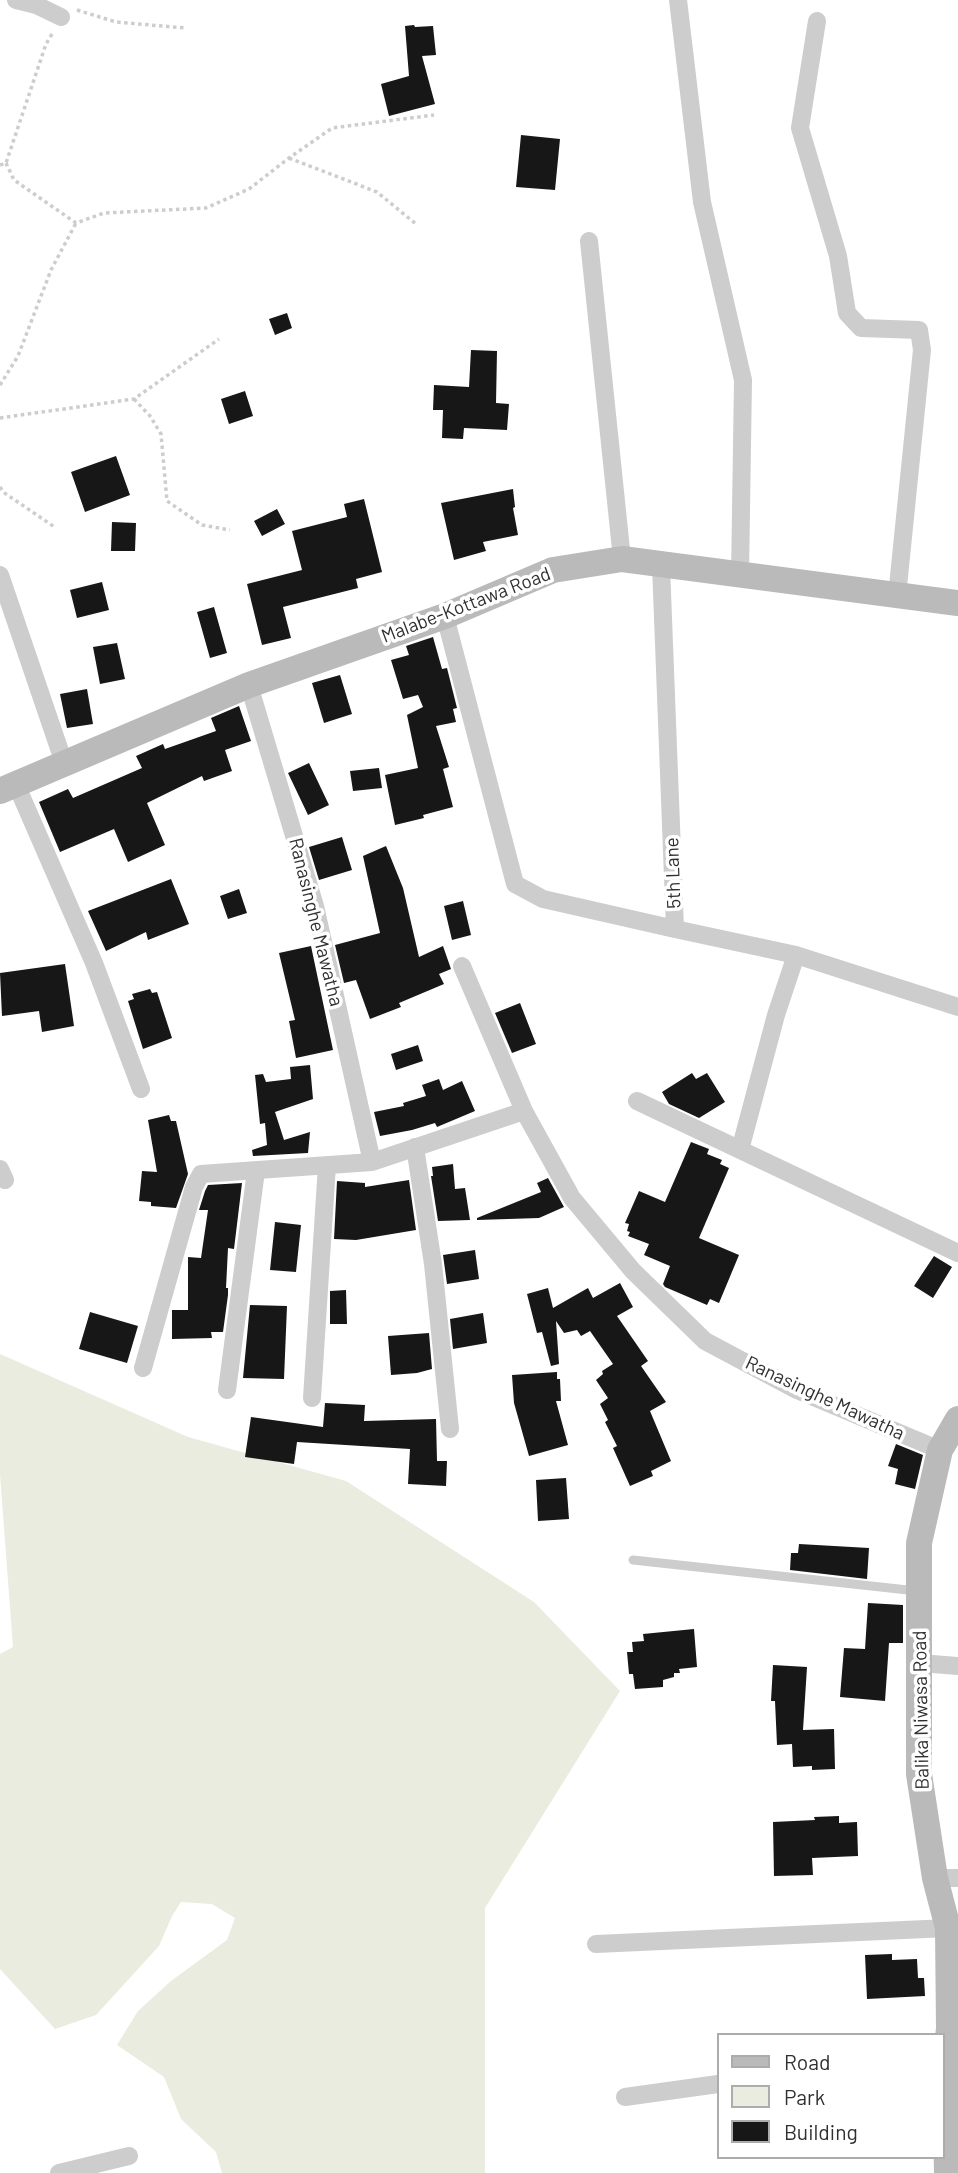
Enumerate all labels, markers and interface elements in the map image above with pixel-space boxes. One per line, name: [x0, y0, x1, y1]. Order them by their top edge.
street label: Malabe-Kottawa Road: [378, 562, 554, 648]
street label: Ranasinghe Mawatha: [284, 835, 348, 1009]
street label: 5th Lane: [660, 837, 686, 909]
street label: Ranasinghe Mawatha: [742, 1351, 908, 1445]
street label: Balika Niwasa Road: [908, 1630, 934, 1790]
legend: [716, 2033, 944, 2159]
text: Road: [784, 2049, 830, 2074]
text: Park: [784, 2084, 825, 2109]
text: Building: [784, 2119, 858, 2144]

